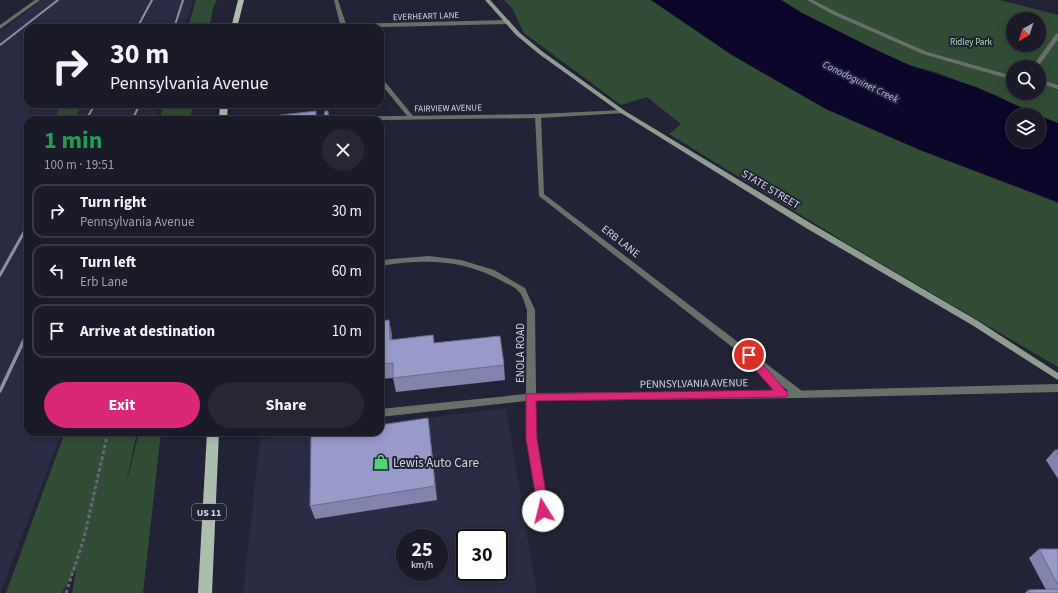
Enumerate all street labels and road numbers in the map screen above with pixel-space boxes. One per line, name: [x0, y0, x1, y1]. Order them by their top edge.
street label: EVERHEART LANE: [393, 9, 460, 24]
street label: FAIRVIEW AVENUE: [414, 101, 482, 116]
street label: STATE STREET: [739, 166, 803, 213]
street label: ERB LANE: [598, 222, 643, 261]
street label: ENOLA ROAD: [513, 323, 528, 383]
street label: PENNSYLVANIA AVENUE: [640, 375, 749, 392]
road number: US 11: [192, 504, 226, 520]

